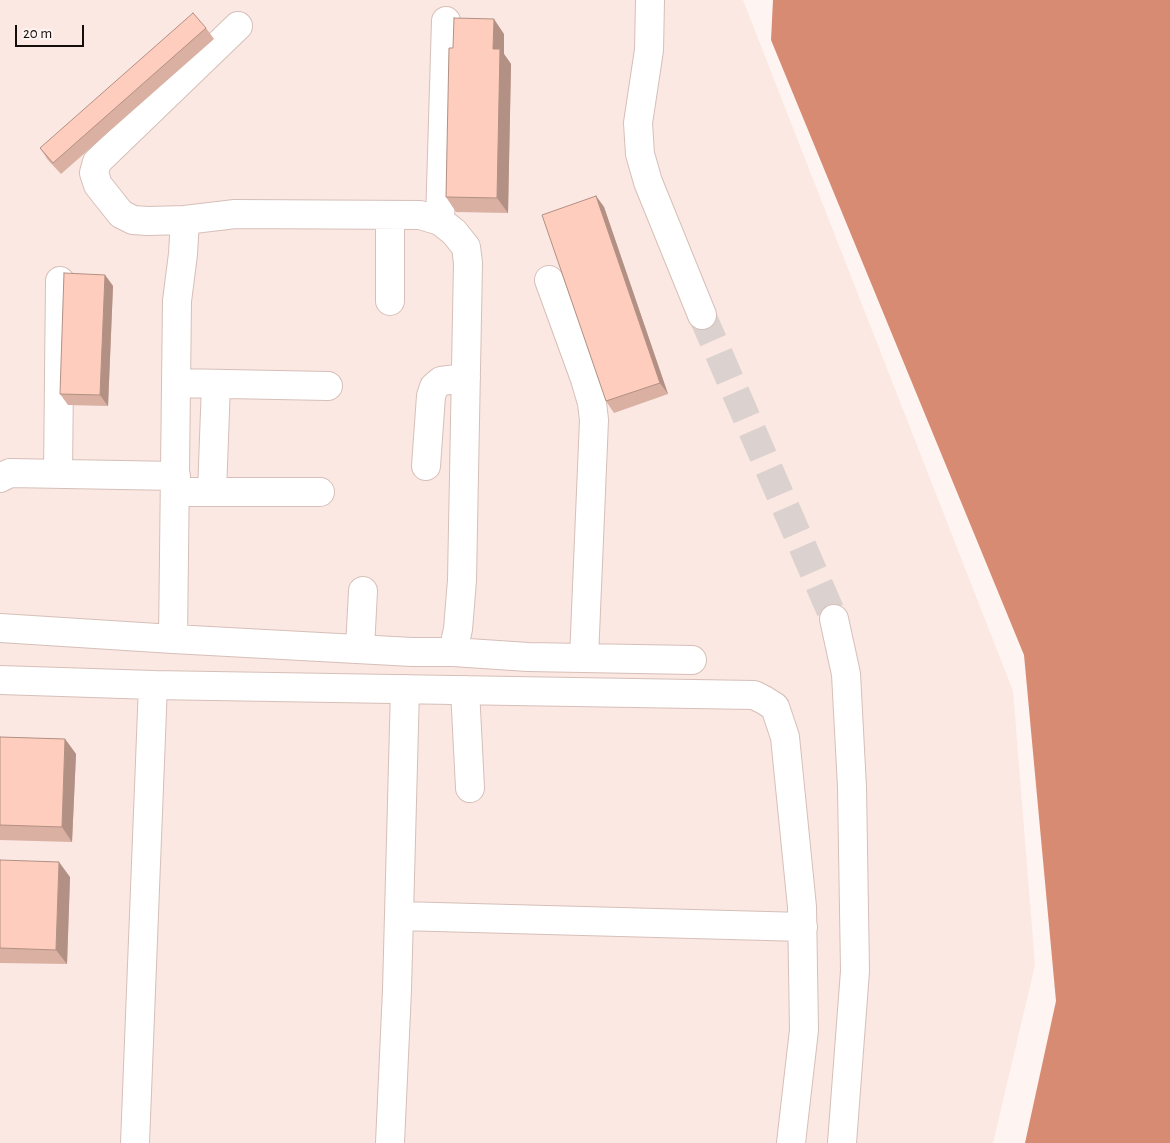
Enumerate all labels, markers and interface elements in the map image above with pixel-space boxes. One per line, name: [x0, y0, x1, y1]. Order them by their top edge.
scale bar: [18, 15, 86, 47]
text: 20 m: [23, 26, 52, 41]

